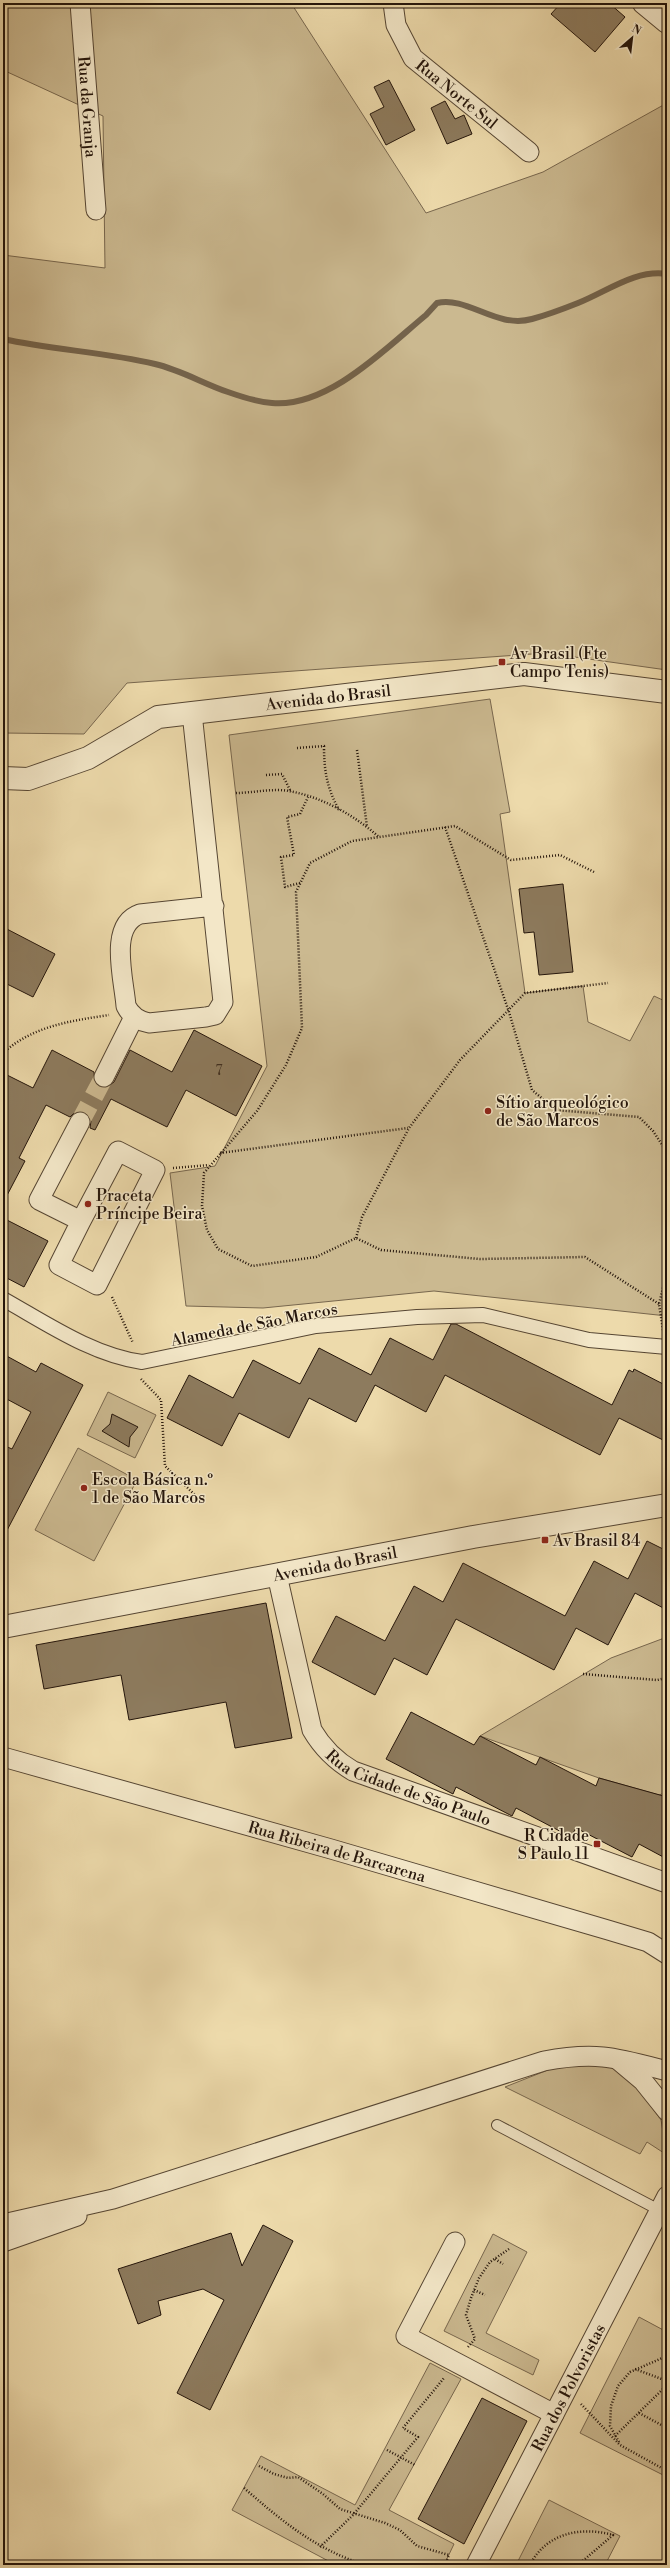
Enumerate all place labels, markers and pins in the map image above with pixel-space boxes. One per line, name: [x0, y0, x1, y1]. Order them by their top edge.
place label: Av Brasil (Fte Campo Tenis): [509, 644, 609, 682]
marker: Av Brasil (Fte Campo Tenis): [497, 657, 507, 667]
place label: Sítio arqueológico de São Marcos: [496, 1093, 629, 1131]
marker: Sítio arqueológico de São Marcos: [483, 1106, 493, 1116]
place label: Praceta Príncipe Beira: [96, 1186, 203, 1224]
marker: Praceta Príncipe Beira: [83, 1199, 93, 1209]
place label: Escola Básica n.º 1 de São Marcos: [92, 1470, 214, 1508]
marker: Escola Básica n.º 1 de São Marcos: [79, 1483, 89, 1493]
place label: Av Brasil 84: [552, 1531, 641, 1551]
marker: Av Brasil 84: [540, 1535, 550, 1545]
place label: R Cidade S Paulo 11: [518, 1826, 589, 1864]
marker: R Cidade S Paulo 11: [592, 1839, 602, 1849]

